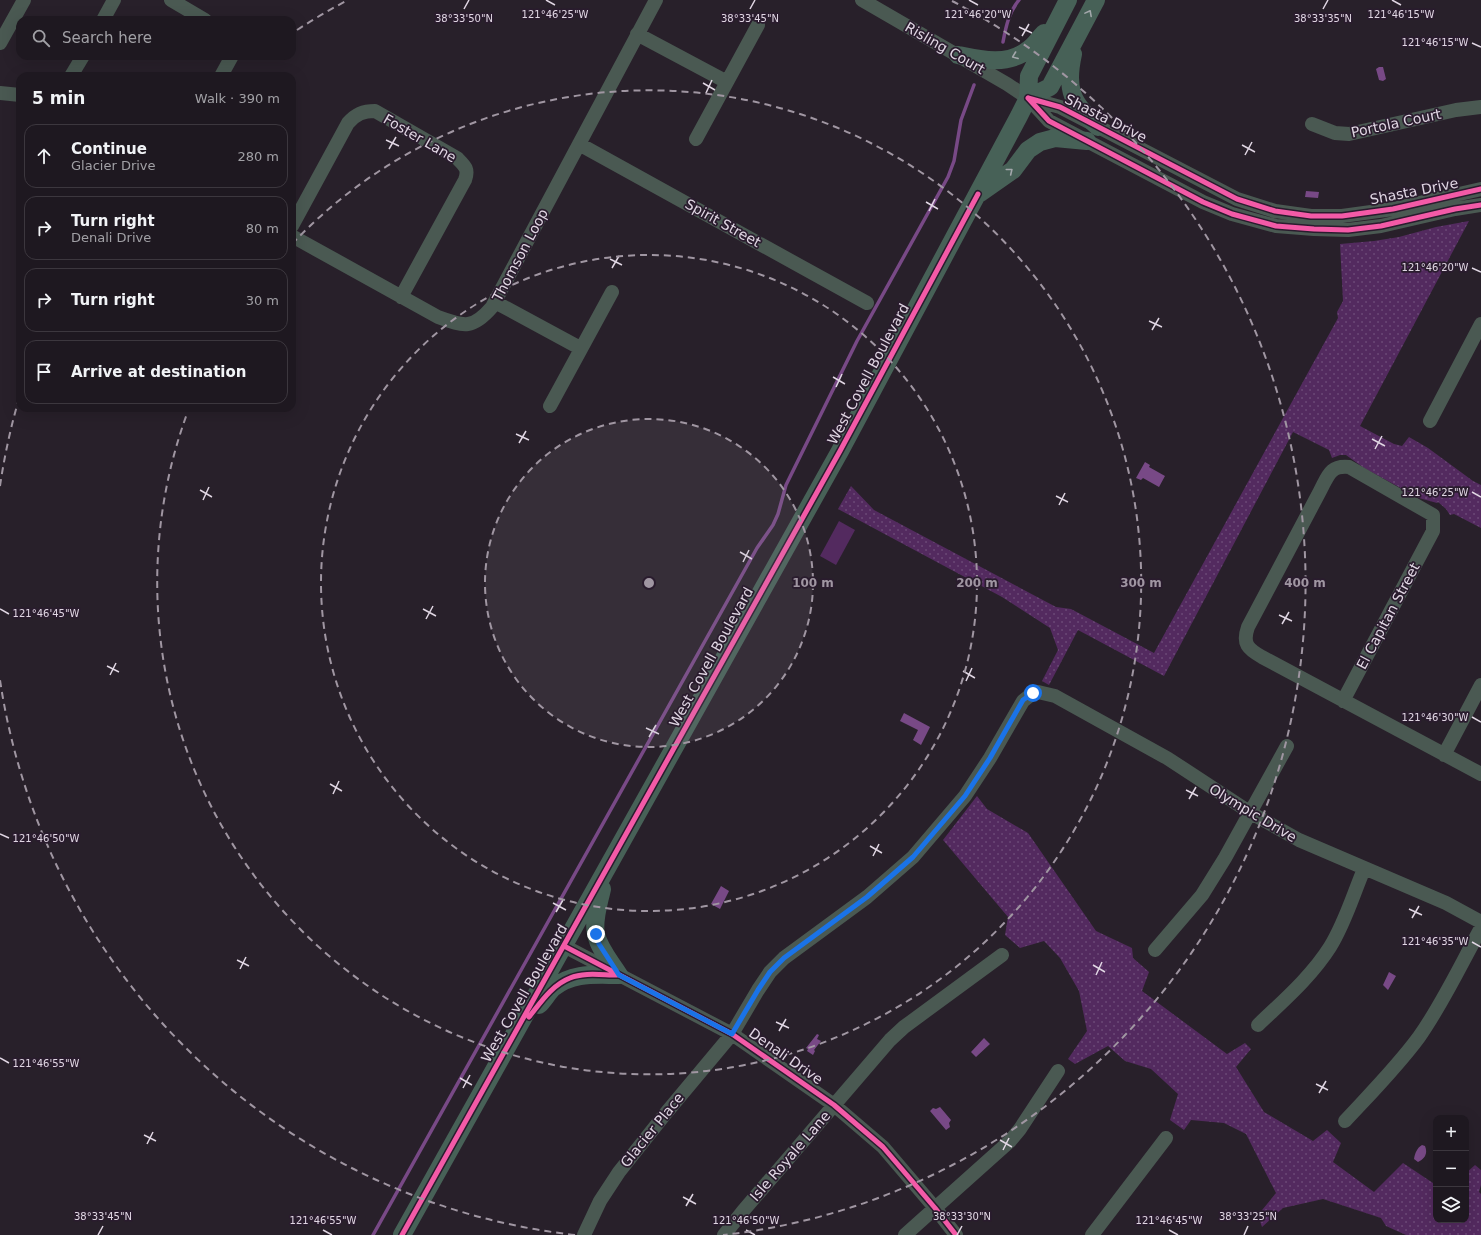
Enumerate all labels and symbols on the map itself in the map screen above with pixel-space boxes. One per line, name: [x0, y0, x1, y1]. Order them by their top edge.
text: 121°46'25"W: [522, 9, 588, 20]
text: 121°46'20"W: [945, 9, 1011, 20]
one-way arrow: [1085, 9, 1092, 17]
text: 121°46'15"W: [1368, 9, 1434, 20]
text: 38°33'50"N: [435, 13, 493, 24]
text: 38°33'45"N: [721, 13, 779, 24]
text: 38°33'35"N: [1294, 13, 1352, 24]
street label: Risling Court: [902, 19, 988, 78]
text: 121°46'15"W: [1402, 37, 1468, 48]
one-way arrow: [1011, 52, 1018, 60]
street label: Shasta Drive: [1063, 91, 1149, 145]
street label: Portola Court: [1349, 106, 1443, 140]
street label: Foster Lane: [381, 111, 459, 165]
one-way arrow: [1005, 169, 1012, 176]
street label: Shasta Drive: [1369, 175, 1459, 207]
street label: Spirit Street: [682, 196, 764, 251]
street label: Thomson Loop: [488, 206, 551, 305]
text: 121°46'20"W: [1402, 262, 1468, 273]
street label: West Covell Boulevard: [824, 301, 912, 447]
text: 121°46'25"W: [1402, 487, 1468, 498]
street label: El Capitan Street: [1353, 560, 1423, 672]
centre of rings: [642, 576, 656, 590]
text: 100 m: [792, 576, 834, 590]
text: 200 m: [956, 576, 998, 590]
text: 300 m: [1120, 576, 1162, 590]
text: 400 m: [1284, 576, 1326, 590]
street label: West Covell Boulevard: [666, 584, 756, 730]
text: 121°46'45"W: [13, 608, 79, 619]
route start: [1024, 684, 1042, 702]
text: 121°46'30"W: [1402, 712, 1468, 723]
street label: Olympic Drive: [1206, 781, 1300, 845]
text: 121°46'50"W: [13, 833, 79, 844]
street label: West Covell Boulevard: [478, 921, 570, 1065]
route end: [587, 925, 605, 943]
text: 121°46'35"W: [1402, 936, 1468, 947]
street label: Denali Drive: [746, 1025, 826, 1087]
text: 121°46'55"W: [13, 1058, 79, 1069]
street label: Glacier Place: [617, 1090, 687, 1170]
street label: Isle Royale Lane: [747, 1108, 833, 1204]
text: 38°33'45"N: [74, 1211, 132, 1222]
text: 38°33'30"N: [933, 1211, 991, 1222]
text: 38°33'25"N: [1219, 1211, 1277, 1222]
text: 121°46'55"W: [290, 1215, 356, 1226]
text: 121°46'50"W: [713, 1215, 779, 1226]
text: 121°46'45"W: [1136, 1215, 1202, 1226]

